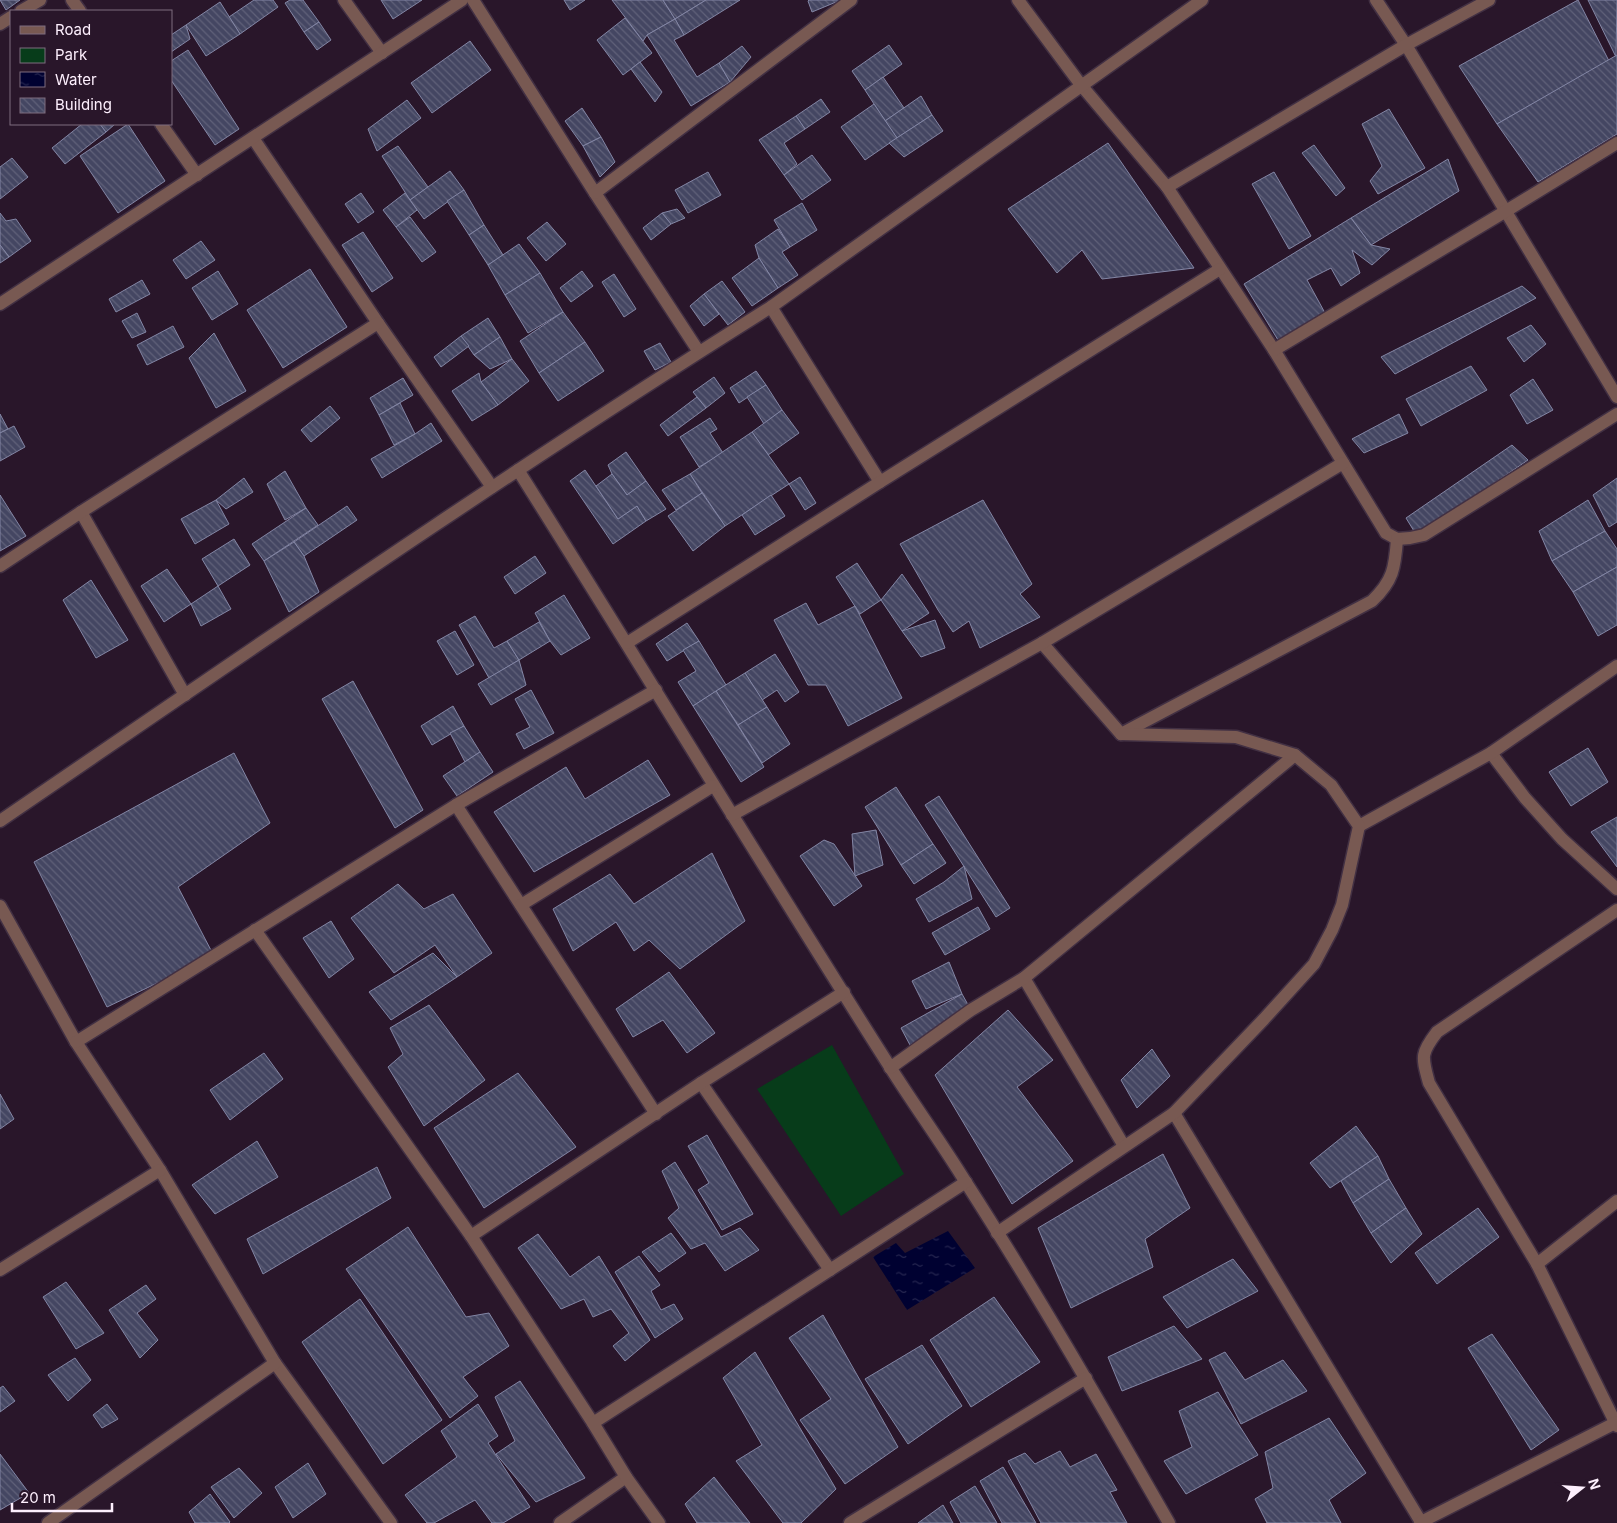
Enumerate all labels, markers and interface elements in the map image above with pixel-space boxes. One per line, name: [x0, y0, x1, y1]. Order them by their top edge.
legend: [10, 10, 172, 125]
text: Road: [55, 20, 91, 39]
text: Park: [55, 45, 88, 64]
text: Water: [55, 70, 97, 89]
text: Building: [55, 95, 112, 114]
north arrow: [1557, 1463, 1607, 1513]
text: N: [1585, 1476, 1605, 1492]
scale bar: [12, 1480, 112, 1512]
text: 20 m: [20, 1488, 56, 1507]

